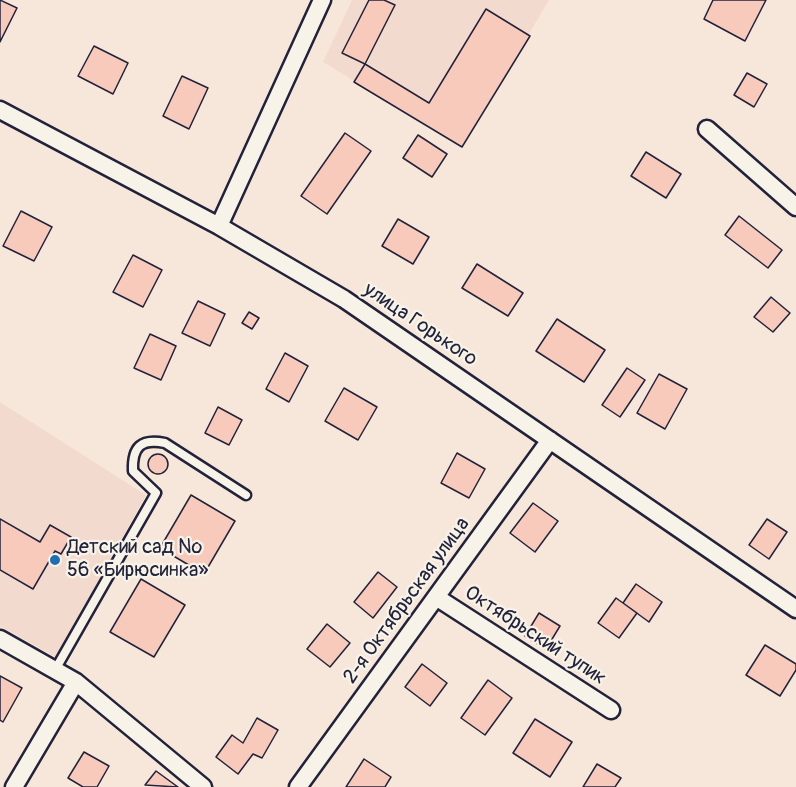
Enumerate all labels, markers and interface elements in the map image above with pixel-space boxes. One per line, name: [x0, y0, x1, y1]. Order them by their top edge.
street label: улица Горького: [359, 278, 481, 372]
street label: 2-я Октябрьская улица: [339, 513, 475, 689]
place label: Детский сад № 56 «Бирюсинка»: [67, 536, 208, 583]
marker: Детский сад № 56 «Бирюсинка»: [48, 553, 62, 567]
street label: Октябрьский тупик: [460, 581, 610, 691]

